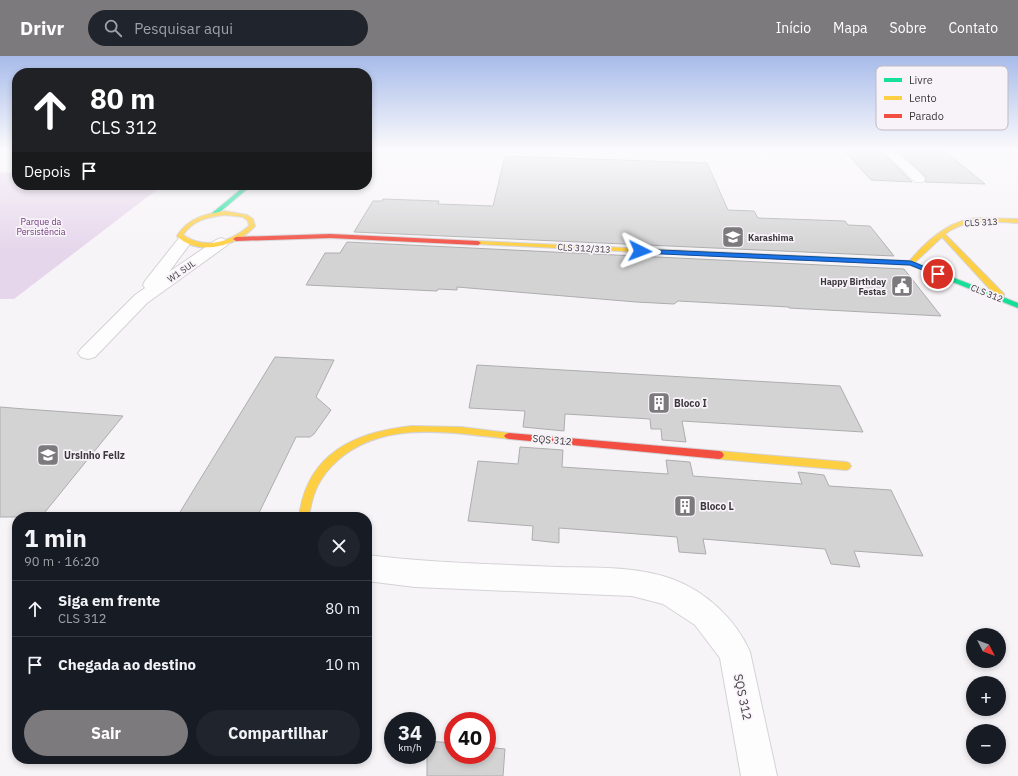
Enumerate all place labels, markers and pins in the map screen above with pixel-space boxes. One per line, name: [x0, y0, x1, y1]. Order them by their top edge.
school or university icon: Karashima: [720, 224, 746, 250]
place label: Karashima: [748, 232, 794, 243]
pin: [921, 257, 955, 291]
public building icon: Happy Birthday Festas: [889, 273, 915, 299]
place label: Happy Birthday Festas: [820, 276, 886, 297]
building icon: Bloco I: [646, 390, 672, 416]
place label: Bloco I: [674, 397, 707, 410]
school or university icon: Ursinho Feliz: [35, 442, 61, 468]
place label: Ursinho Feliz: [64, 449, 125, 462]
building icon: Bloco L: [672, 493, 698, 519]
place label: Bloco L: [700, 500, 734, 513]

